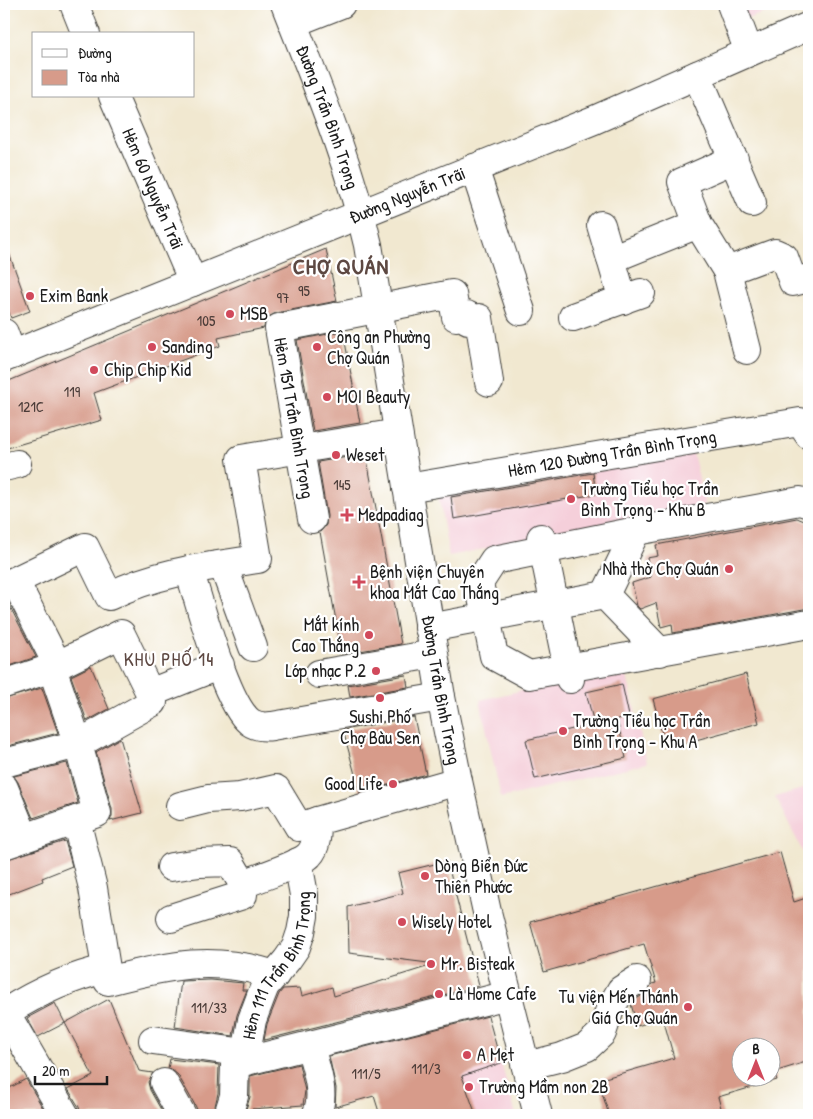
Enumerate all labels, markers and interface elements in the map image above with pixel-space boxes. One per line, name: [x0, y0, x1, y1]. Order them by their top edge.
legend: [32, 32, 195, 98]
street label: Đường Trần Bình Trọng: [291, 41, 365, 192]
text: Đường: [78, 42, 112, 63]
text: Tòa nhà: [78, 66, 119, 87]
street label: Hẻm 60 Nguyễn Trãi: [116, 124, 190, 253]
street label: Đường Nguyễn Trãi: [346, 160, 469, 229]
district label: CHỢ QUÁN: [293, 251, 389, 281]
house number: 95: [298, 280, 311, 301]
place label: Exim Bank: [40, 283, 109, 308]
house number: 97: [277, 287, 289, 308]
marker: Exim Bank: [24, 290, 36, 302]
place label: MSB: [240, 301, 268, 326]
marker: MSB: [224, 308, 236, 320]
house number: 105: [197, 310, 216, 331]
place label: Công an Phường Chợ Quán: [327, 324, 431, 370]
place label: Sanding: [162, 334, 213, 359]
street label: Hẻm 151 Trần Bình Trọng: [268, 335, 321, 500]
marker: Sanding: [146, 341, 158, 353]
marker: Công an Phường Chợ Quán: [311, 341, 323, 353]
place label: Chip Chip Kid: [104, 357, 191, 382]
marker: Chip Chip Kid: [88, 364, 100, 376]
house number: 119: [64, 381, 81, 402]
place label: MOI Beauty: [337, 384, 411, 409]
marker: MOI Beauty: [321, 391, 333, 403]
house number: 121C: [18, 396, 44, 417]
street label: Hẻm 120 Đường Trần Bình Trọng: [506, 423, 718, 483]
place label: Weset: [346, 442, 385, 467]
marker: Weset: [330, 449, 342, 461]
house number: 145: [333, 474, 351, 495]
place label: Trường Tiểu học Trần Bình Trọng - Khu B: [581, 476, 719, 522]
marker: Trường Tiểu học Trần Bình Trọng - Khu B: [565, 493, 577, 505]
place label: Medpadiag: [358, 502, 424, 527]
marker: Medpadiag: [340, 508, 354, 522]
place label: Nhà thờ Chợ Quán: [603, 556, 719, 581]
place label: Bệnh viện Chuyên khoa Mắt Cao Thắng: [370, 559, 499, 605]
marker: Nhà thờ Chợ Quán: [723, 563, 735, 575]
marker: Bệnh viện Chuyên khoa Mắt Cao Thắng: [352, 575, 366, 589]
place label: Mắt kính Cao Thắng: [292, 612, 359, 658]
street label: Đường Trần Bình Trọng: [416, 613, 467, 767]
marker: Mắt kính Cao Thắng: [363, 629, 375, 641]
district label: KHU PHỐ 14: [124, 646, 214, 672]
place label: Lớp nhạc P.2: [285, 658, 367, 683]
marker: Lớp nhạc P.2: [370, 665, 382, 677]
marker: Sushi Phố Chợ Bàu Sen: [374, 692, 386, 704]
place label: Sushi Phố Chợ Bàu Sen: [340, 704, 420, 750]
place label: Trường Tiểu học Trần Bình Trọng - Khu A: [573, 708, 711, 754]
marker: Trường Tiểu học Trần Bình Trọng - Khu A: [557, 725, 569, 737]
place label: Good Life: [324, 771, 383, 796]
marker: Good Life: [387, 778, 399, 790]
place label: Dòng Biển Đức Thiên Phước: [435, 853, 528, 899]
marker: Dòng Biển Đức Thiên Phước: [419, 870, 431, 882]
street label: Hẻm 111 Trần Bình Trọng: [236, 892, 316, 1041]
place label: Wisely Hotel: [412, 909, 492, 934]
marker: Wisely Hotel: [396, 916, 408, 928]
place label: Mr. Bisteak: [441, 951, 515, 976]
marker: Mr. Bisteak: [425, 958, 437, 970]
place label: Là Home Cafe: [449, 981, 537, 1006]
place label: Tu viện Mến Thánh Giá Chợ Quán: [559, 984, 678, 1030]
marker: Là Home Cafe: [433, 988, 445, 1000]
house number: 111/33: [191, 997, 227, 1018]
marker: Tu viện Mến Thánh Giá Chợ Quán: [682, 1001, 694, 1013]
north arrow: [730, 1036, 780, 1086]
text: B: [752, 1039, 760, 1058]
place label: A Mẹt: [477, 1042, 515, 1067]
marker: A Mẹt: [461, 1049, 473, 1061]
scale bar: [35, 1054, 108, 1086]
house number: 111/3: [411, 1058, 441, 1079]
text: 20 m: [42, 1060, 69, 1081]
house number: 111/5: [351, 1063, 381, 1084]
place label: Trường Mầm non 2B: [479, 1074, 608, 1099]
marker: Trường Mầm non 2B: [463, 1081, 475, 1093]

